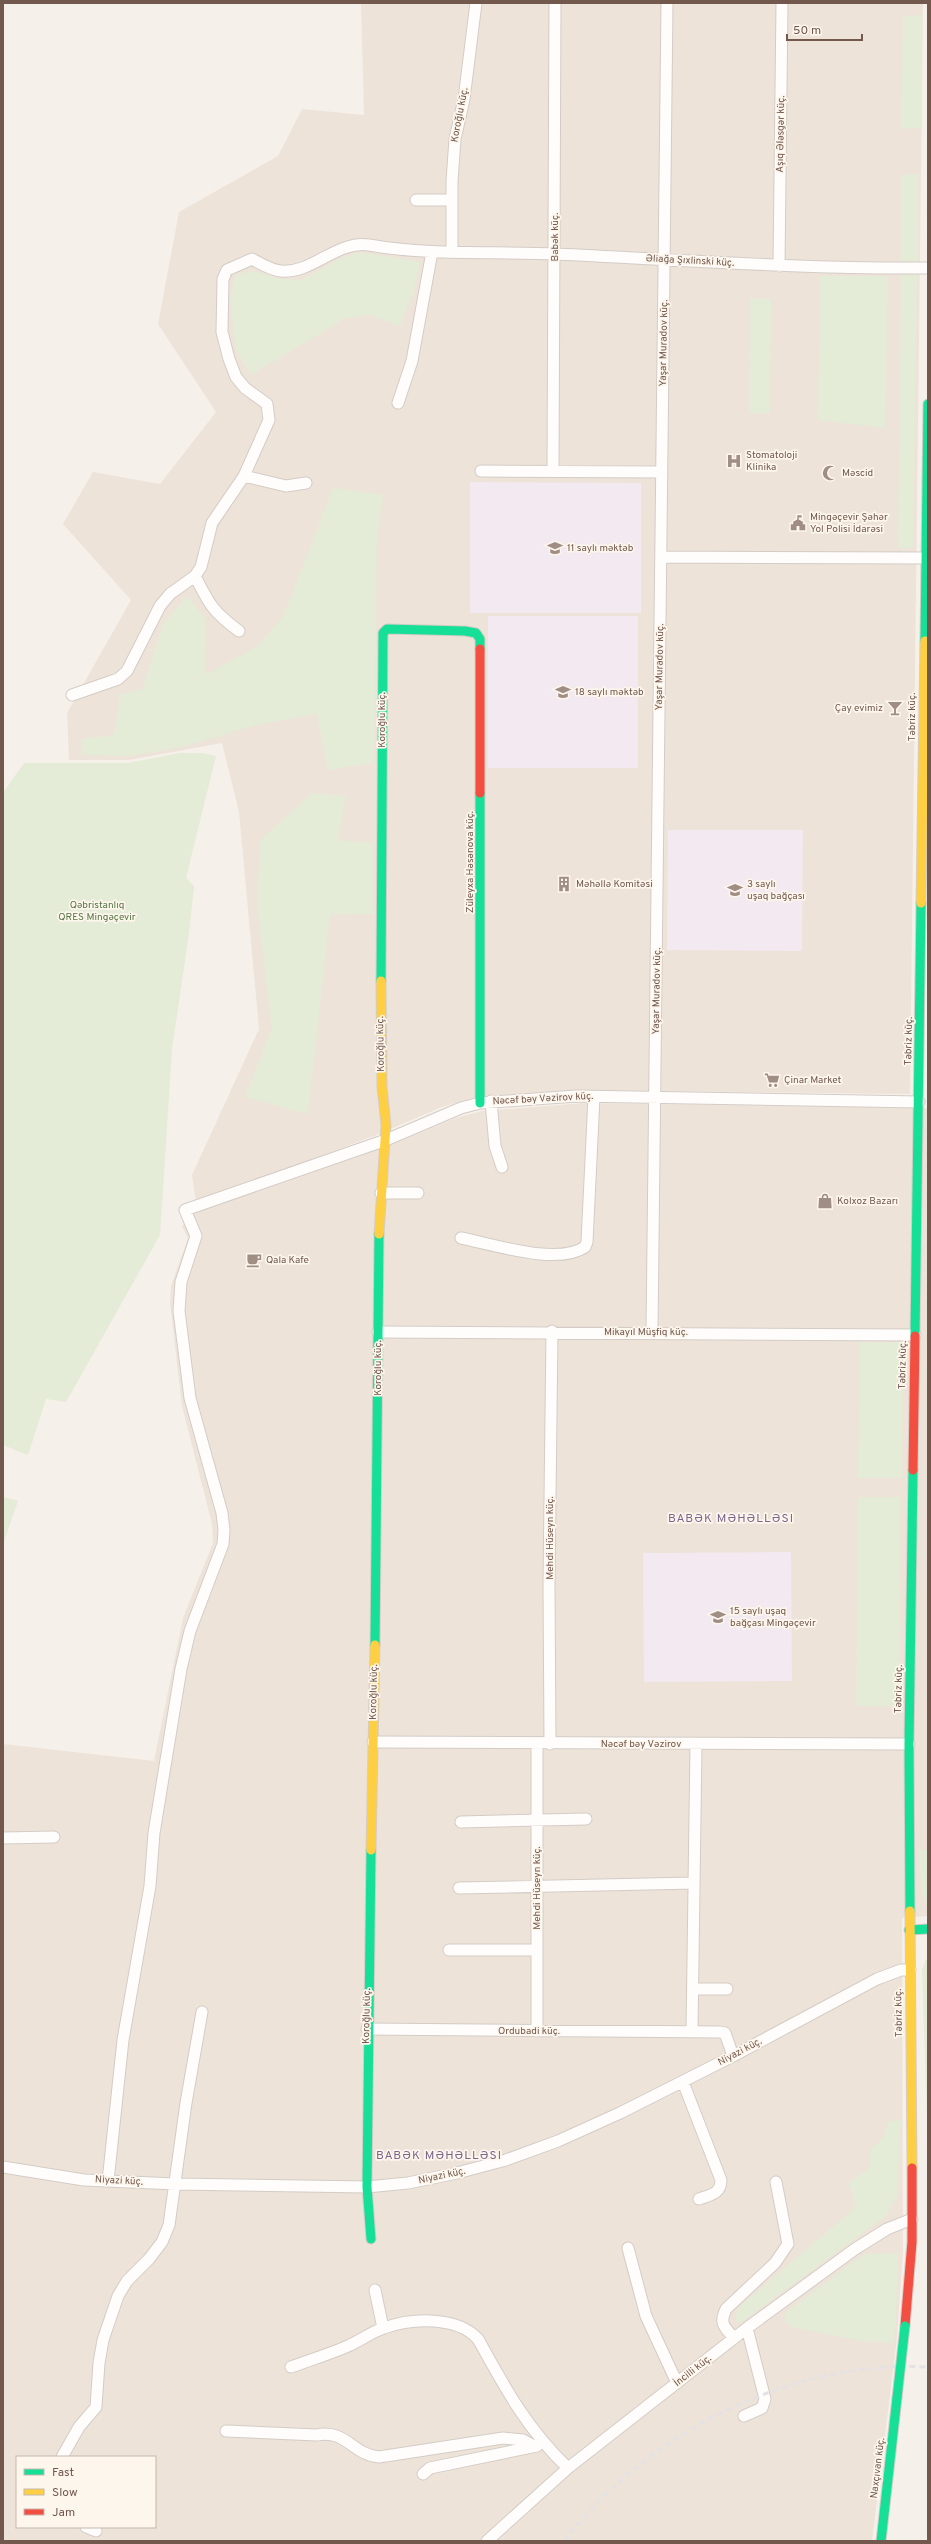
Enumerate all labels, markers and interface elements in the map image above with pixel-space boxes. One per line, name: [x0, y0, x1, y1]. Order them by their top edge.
scale bar: [787, 16, 862, 42]
text: 50 m: [793, 23, 821, 39]
street label: Koroğlu küç.: [448, 86, 472, 144]
street label: Aşıq Ələsgər küç.: [774, 95, 788, 173]
street label: Babək küç.: [549, 213, 562, 261]
street label: Əliağa Şıxlinski küç.: [645, 252, 735, 270]
street label: Yaşar Muradov küç.: [657, 299, 671, 387]
place label: Stomatoloji Klinika: [746, 449, 797, 474]
hospital icon: Stomatoloji Klinika: [725, 452, 743, 470]
mosque icon: Məscid: [821, 464, 839, 482]
place label: Məscid: [842, 467, 873, 480]
place label: Mingəçevir Şəhər Yol Polisi İdarəsi: [810, 511, 888, 536]
public building icon: Mingəçevir Şəhər Yol Polisi İdarəsi: [789, 514, 807, 532]
school or university icon: 11 saylı məktəb: [546, 539, 564, 557]
place label: 11 saylı məktəb: [567, 542, 634, 555]
street label: Yaşar Muradov küç.: [653, 623, 667, 711]
school or university icon: 18 saylı məktəb: [554, 683, 572, 701]
place label: 18 saylı məktəb: [575, 686, 644, 699]
street label: Koroğlu küç.: [376, 692, 389, 748]
street label: Təbriz küç.: [906, 693, 919, 741]
bar icon: Çay evimiz: [886, 699, 904, 717]
place label: Çay evimiz: [835, 702, 883, 715]
street label: Züleyxa Həsənova küç.: [464, 811, 477, 913]
building icon: Məhəllə Komitəsi: [555, 875, 573, 893]
place label: Məhəllə Komitəsi: [576, 878, 653, 891]
place label: 3 saylı uşaq bağçası: [747, 878, 805, 903]
school or university icon: 3 saylı uşaq bağçası: [726, 881, 744, 899]
park label: Qəbristanlıq QRES Mingəçevir: [58, 899, 136, 924]
street label: Yaşar Muradov küç.: [650, 947, 664, 1035]
street label: Koroğlu küç.: [374, 1016, 388, 1072]
street label: Təbriz küç.: [902, 1017, 916, 1065]
supermarket icon: Çinar Market: [763, 1071, 781, 1089]
place label: Çinar Market: [784, 1074, 842, 1087]
street label: Nəcəf bəy Vəzirov küç.: [492, 1090, 594, 1108]
shop icon: Kolxoz Bazarı: [816, 1192, 834, 1210]
place label: Kolxoz Bazarı: [837, 1195, 898, 1208]
cafe icon: Qala Kafe: [245, 1251, 263, 1269]
place label: Qala Kafe: [266, 1254, 309, 1267]
street label: Mikayıl Müşfiq küç.: [604, 1326, 688, 1339]
street label: Koroğlu küç.: [372, 1340, 385, 1396]
street label: Təbriz küç.: [896, 1341, 910, 1389]
street label: Mehdi Hüseyn küç.: [544, 1496, 557, 1580]
district label: BABƏK MƏHƏLLƏSI: [668, 1511, 794, 1527]
place label: 15 saylı uşaq bağçası Mingəçevir: [730, 1605, 816, 1630]
school or university icon: 15 saylı uşaq bağçası Mingəçevir: [709, 1608, 727, 1626]
street label: Koroğlu küç.: [367, 1664, 381, 1720]
street label: Təbriz küç.: [892, 1665, 906, 1713]
street label: Nəcəf bəy Vəzirov: [601, 1738, 681, 1751]
street label: Mehdi Hüseyn küç.: [531, 1846, 544, 1930]
street label: Koroğlu küç.: [360, 1988, 374, 2044]
street label: Təbriz küç.: [892, 1989, 906, 2037]
street label: Ordubadi küç.: [498, 2025, 560, 2038]
street label: Niyazi küç.: [716, 2035, 764, 2069]
district label: BABƏK MƏHƏLLƏSI: [376, 2148, 502, 2164]
street label: Niyazi küç.: [417, 2165, 467, 2187]
street label: Niyazi küç.: [95, 2173, 143, 2189]
street label: İncilli küç.: [671, 2352, 715, 2390]
street label: Naxçıvan küç.: [868, 2437, 888, 2499]
legend: [16, 2456, 156, 2528]
text: Fast: [52, 2465, 74, 2481]
text: Slow: [52, 2485, 78, 2501]
text: Jam: [52, 2505, 75, 2521]

